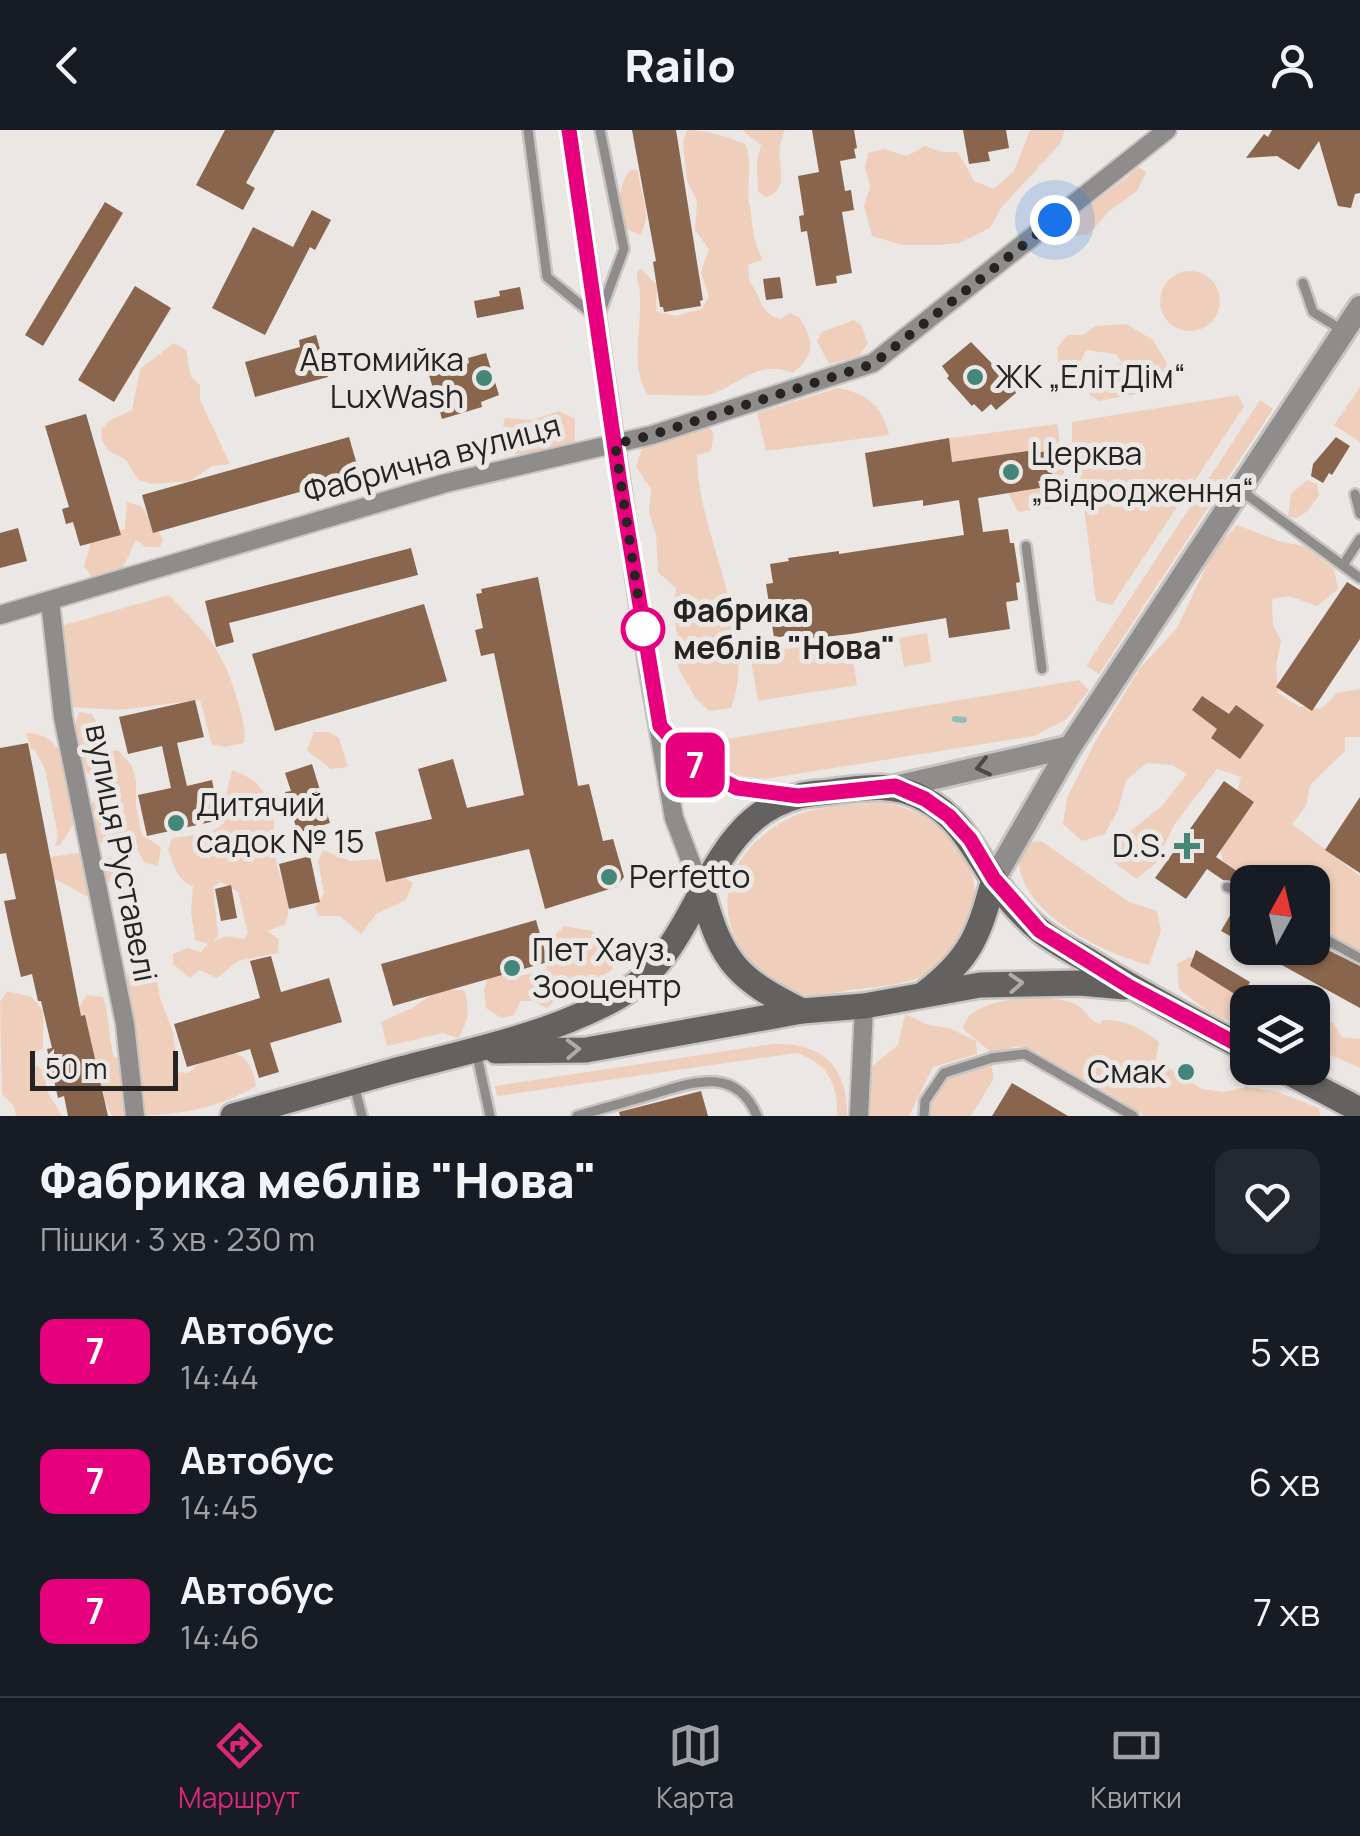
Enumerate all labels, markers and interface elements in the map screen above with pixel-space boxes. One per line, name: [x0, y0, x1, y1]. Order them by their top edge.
text: Railo: [624, 34, 736, 96]
icon: back: [40, 38, 95, 93]
icon: person: [1265, 38, 1320, 93]
your location: [1030, 195, 1080, 245]
place label: Автомийка LuxWash: [300, 337, 464, 418]
place label: ЖК „ЕлітДім“: [995, 354, 1186, 398]
marker: ЖК „ЕлітДім“: [964, 366, 986, 388]
marker: Автомийка LuxWash: [473, 367, 495, 389]
street label: Фабрична вулиця: [298, 403, 565, 513]
place label: Церква „Відродження“: [1031, 431, 1254, 512]
marker: Церква „Відродження“: [1000, 461, 1022, 483]
place label: Фабрика меблів "Нова": [673, 588, 896, 669]
marker: Фабрика меблів "Нова": [622, 608, 664, 650]
street label: вулиця Руставелі: [75, 720, 169, 985]
line badge: 7: [662, 732, 728, 798]
text: 7: [686, 741, 704, 789]
one-way arrow: [975, 755, 992, 776]
place label: Дитячий садок № 15: [196, 782, 365, 863]
marker: Дитячий садок № 15: [165, 812, 187, 834]
place label: D.S.: [1112, 823, 1167, 867]
marker: D.S.: [1176, 835, 1198, 857]
place label: Perfetto: [629, 854, 751, 898]
north arrow: [1230, 865, 1330, 965]
map controls: [1230, 865, 1330, 1085]
marker: Perfetto: [598, 866, 620, 888]
place label: Пет Хауз. Зооцентр: [532, 927, 681, 1008]
marker: Пет Хауз. Зооцентр: [501, 957, 523, 979]
one-way arrow: [1009, 973, 1025, 994]
button: layers: [1230, 985, 1330, 1085]
one-way arrow: [566, 1039, 582, 1060]
scale bar: [30, 1046, 178, 1090]
text: 50 m: [45, 1049, 108, 1087]
place label: Смак: [1087, 1049, 1167, 1093]
marker: Смак: [1175, 1061, 1197, 1083]
text: Фабрика меблів "Нова": [40, 1147, 597, 1212]
button: heart: [1215, 1149, 1320, 1254]
text: Пішки · 3 хв · 230 m: [40, 1217, 315, 1261]
text: Автобус: [180, 1303, 334, 1355]
text: 5 хв: [1250, 1325, 1320, 1377]
text: 7: [86, 1327, 104, 1375]
text: 14:44: [180, 1355, 259, 1399]
text: Автобус: [180, 1433, 334, 1485]
text: 6 хв: [1248, 1455, 1320, 1507]
text: 7: [86, 1457, 104, 1505]
text: 14:45: [180, 1485, 258, 1529]
text: Автобус: [180, 1563, 334, 1615]
text: 7 хв: [1253, 1585, 1320, 1637]
text: 7: [86, 1587, 104, 1635]
text: 14:46: [180, 1615, 260, 1659]
tab: Маршрут: [178, 1718, 300, 1816]
tab: Карта: [656, 1718, 734, 1816]
tab: Квитки: [1090, 1718, 1182, 1816]

